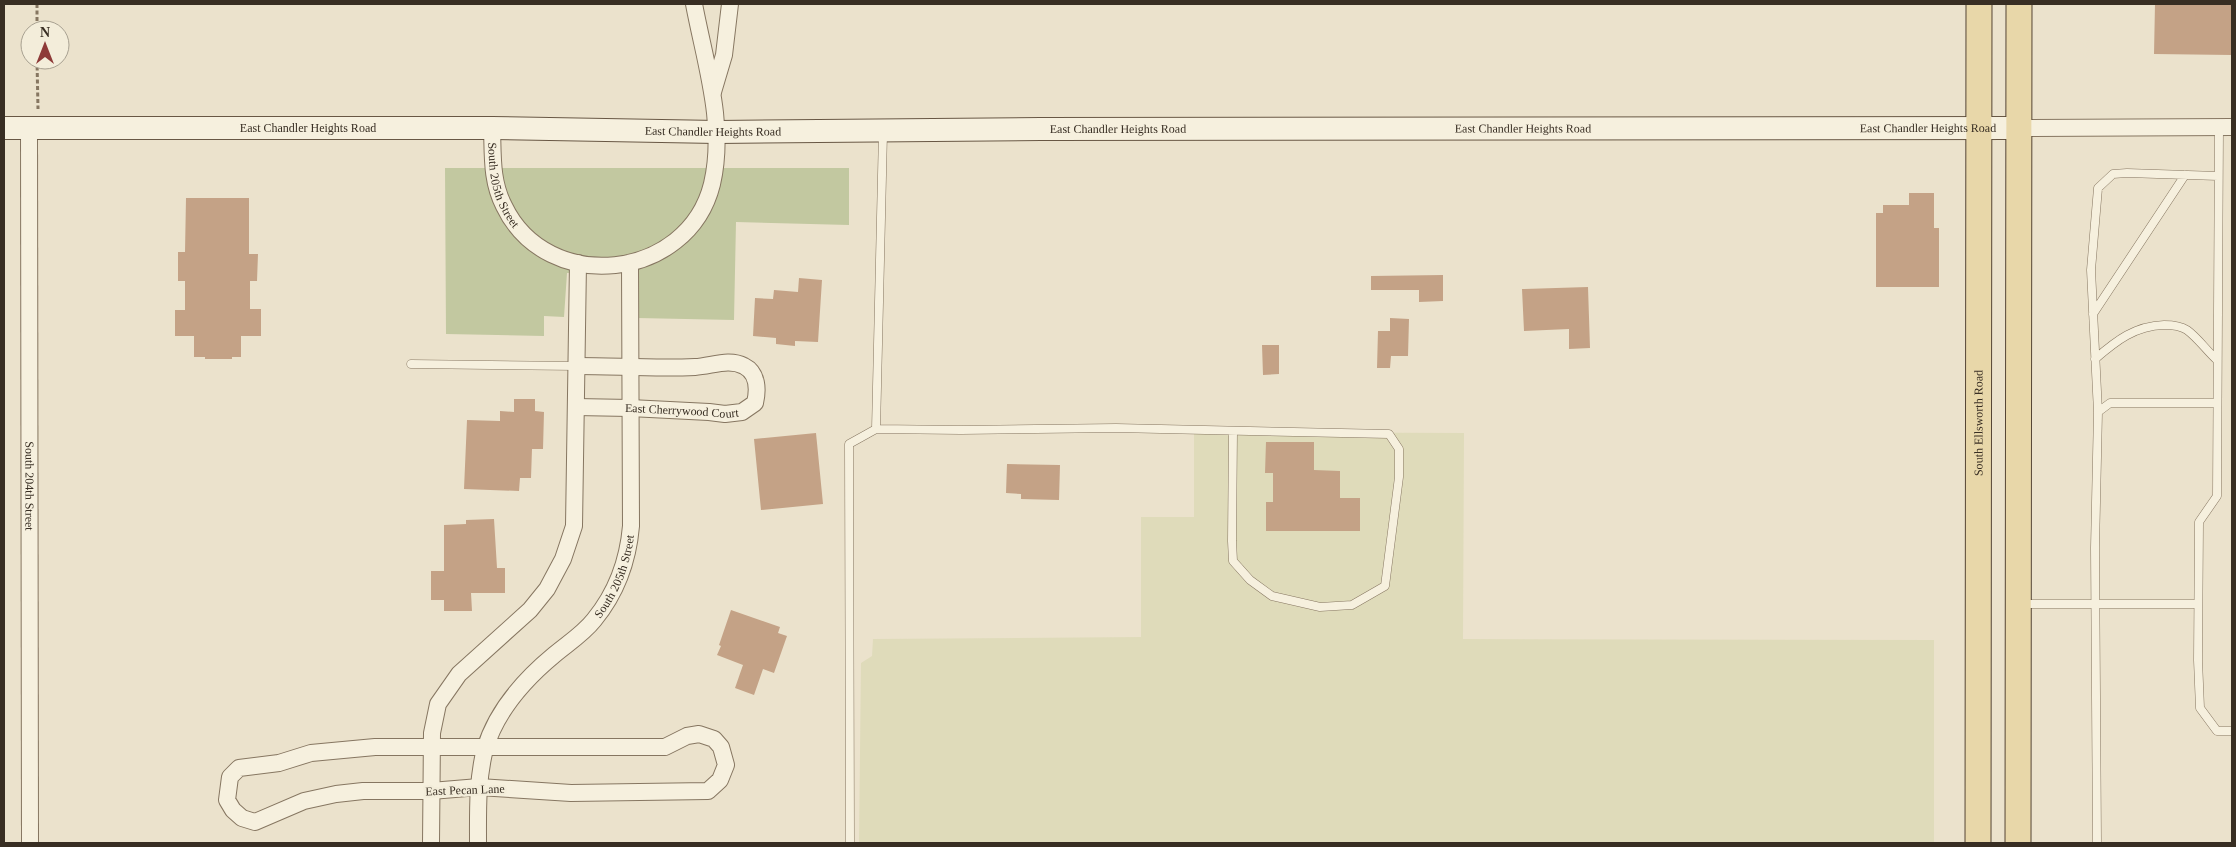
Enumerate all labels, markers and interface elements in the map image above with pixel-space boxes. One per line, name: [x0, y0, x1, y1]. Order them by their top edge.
north arrow: [20, 20, 70, 70]
text: N: [40, 25, 50, 40]
street label: East Chandler Heights Road: [240, 121, 376, 135]
street label: East Chandler Heights Road: [1455, 121, 1591, 136]
street label: East Chandler Heights Road: [1860, 121, 1996, 135]
street label: East Chandler Heights Road: [1050, 122, 1186, 136]
street label: East Chandler Heights Road: [645, 124, 781, 139]
street label: South 205th Street: [485, 142, 523, 231]
street label: South Ellsworth Road: [1971, 370, 1986, 476]
street label: East Cherrywood Court: [625, 401, 740, 421]
street label: South 204th Street: [22, 441, 37, 531]
street label: South 205th Street: [591, 533, 637, 621]
street label: East Pecan Lane: [425, 782, 505, 798]

